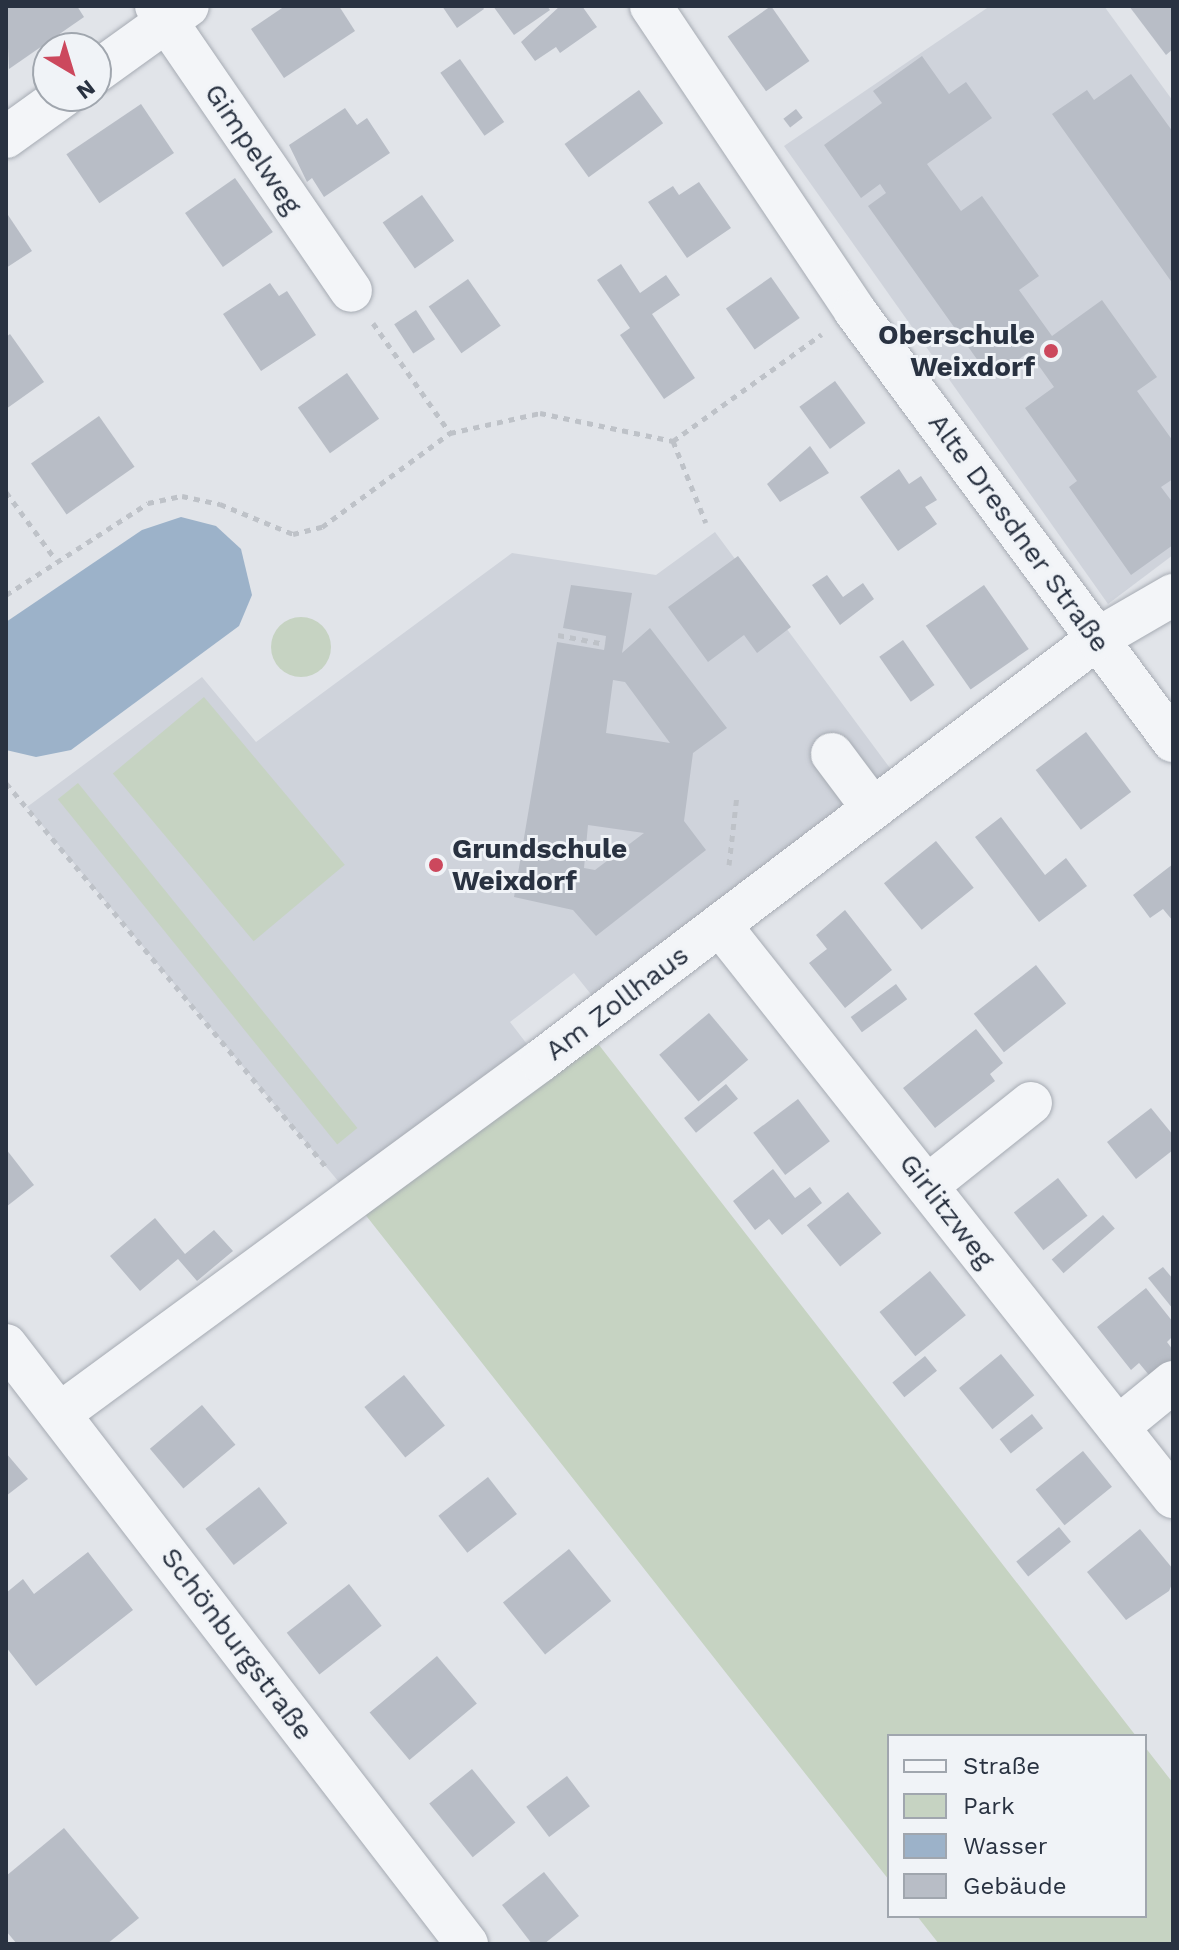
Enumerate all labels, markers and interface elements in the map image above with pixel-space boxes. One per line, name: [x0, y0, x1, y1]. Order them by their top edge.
north arrow: [32, 32, 112, 112]
text: N: [72, 75, 100, 105]
street label: Gimpelweg: [197, 77, 309, 221]
place label: Oberschule Weixdorf: [878, 318, 1035, 384]
marker: Oberschule Weixdorf: [1042, 342, 1060, 360]
street label: Alte Dresdner Straße: [921, 407, 1117, 659]
place label: Grundschule Weixdorf: [452, 832, 627, 898]
marker: Grundschule Weixdorf: [427, 856, 445, 874]
street label: Am Zollhaus: [539, 938, 695, 1068]
street label: Girlitzweg: [892, 1147, 1002, 1275]
street label: Schönburgstraße: [154, 1541, 320, 1747]
legend: [887, 1734, 1147, 1918]
text: Straße: [963, 1752, 1040, 1780]
text: Park: [963, 1792, 1015, 1820]
text: Wasser: [963, 1832, 1048, 1860]
text: Gebäude: [963, 1872, 1067, 1900]

